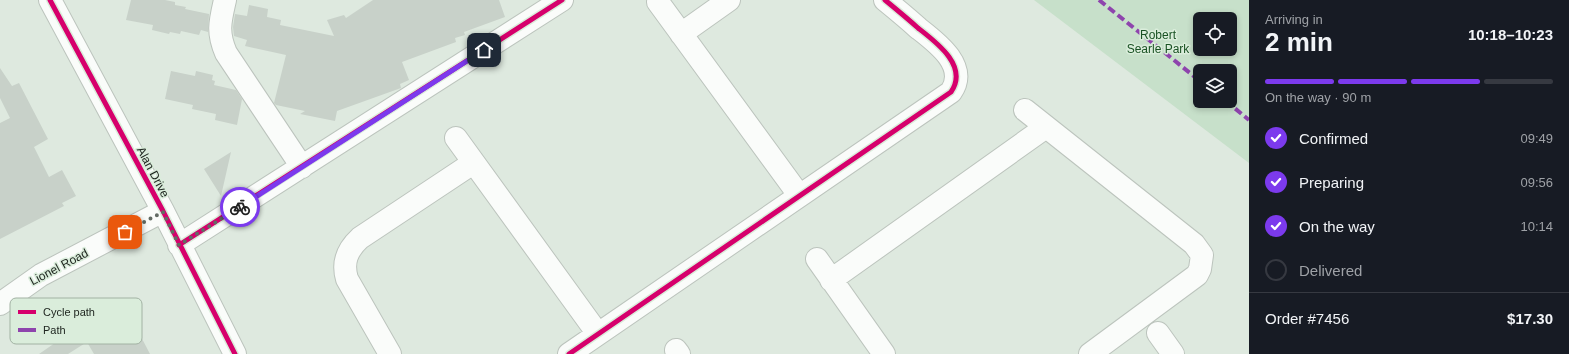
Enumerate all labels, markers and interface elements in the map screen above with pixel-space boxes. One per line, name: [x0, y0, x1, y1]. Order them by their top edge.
map controls: [1193, 12, 1237, 108]
button: locate: [1193, 12, 1237, 56]
text: Arriving in: [1265, 12, 1323, 27]
text: 10:18–10:23: [1468, 26, 1553, 43]
text: 2 min: [1265, 27, 1333, 57]
park label: Robert Searle Park: [1127, 28, 1190, 56]
pin: [467, 33, 501, 67]
icon: home: [473, 39, 495, 61]
button: layers: [1193, 64, 1237, 108]
text: On the way · 90 m: [1265, 90, 1371, 105]
icon: check: [1265, 127, 1287, 149]
text: Confirmed: [1299, 130, 1368, 147]
text: 09:49: [1520, 131, 1553, 146]
street label: Alan Drive: [134, 144, 172, 200]
icon: check: [1265, 171, 1287, 193]
text: Preparing: [1299, 174, 1364, 191]
text: 09:56: [1520, 175, 1553, 190]
courier: [220, 187, 260, 227]
icon: bike: [229, 196, 251, 218]
pin: [108, 215, 142, 249]
icon: check: [1265, 215, 1287, 237]
text: On the way: [1299, 218, 1375, 235]
text: 10:14: [1520, 219, 1553, 234]
icon: bag: [114, 221, 136, 243]
street label: Lionel Road: [27, 246, 91, 288]
text: Delivered: [1299, 262, 1362, 279]
legend: [10, 298, 142, 344]
text: Cycle path: [43, 306, 95, 318]
text: Order #7456: [1265, 310, 1349, 327]
text: $17.30: [1507, 310, 1553, 327]
text: Path: [43, 324, 66, 336]

